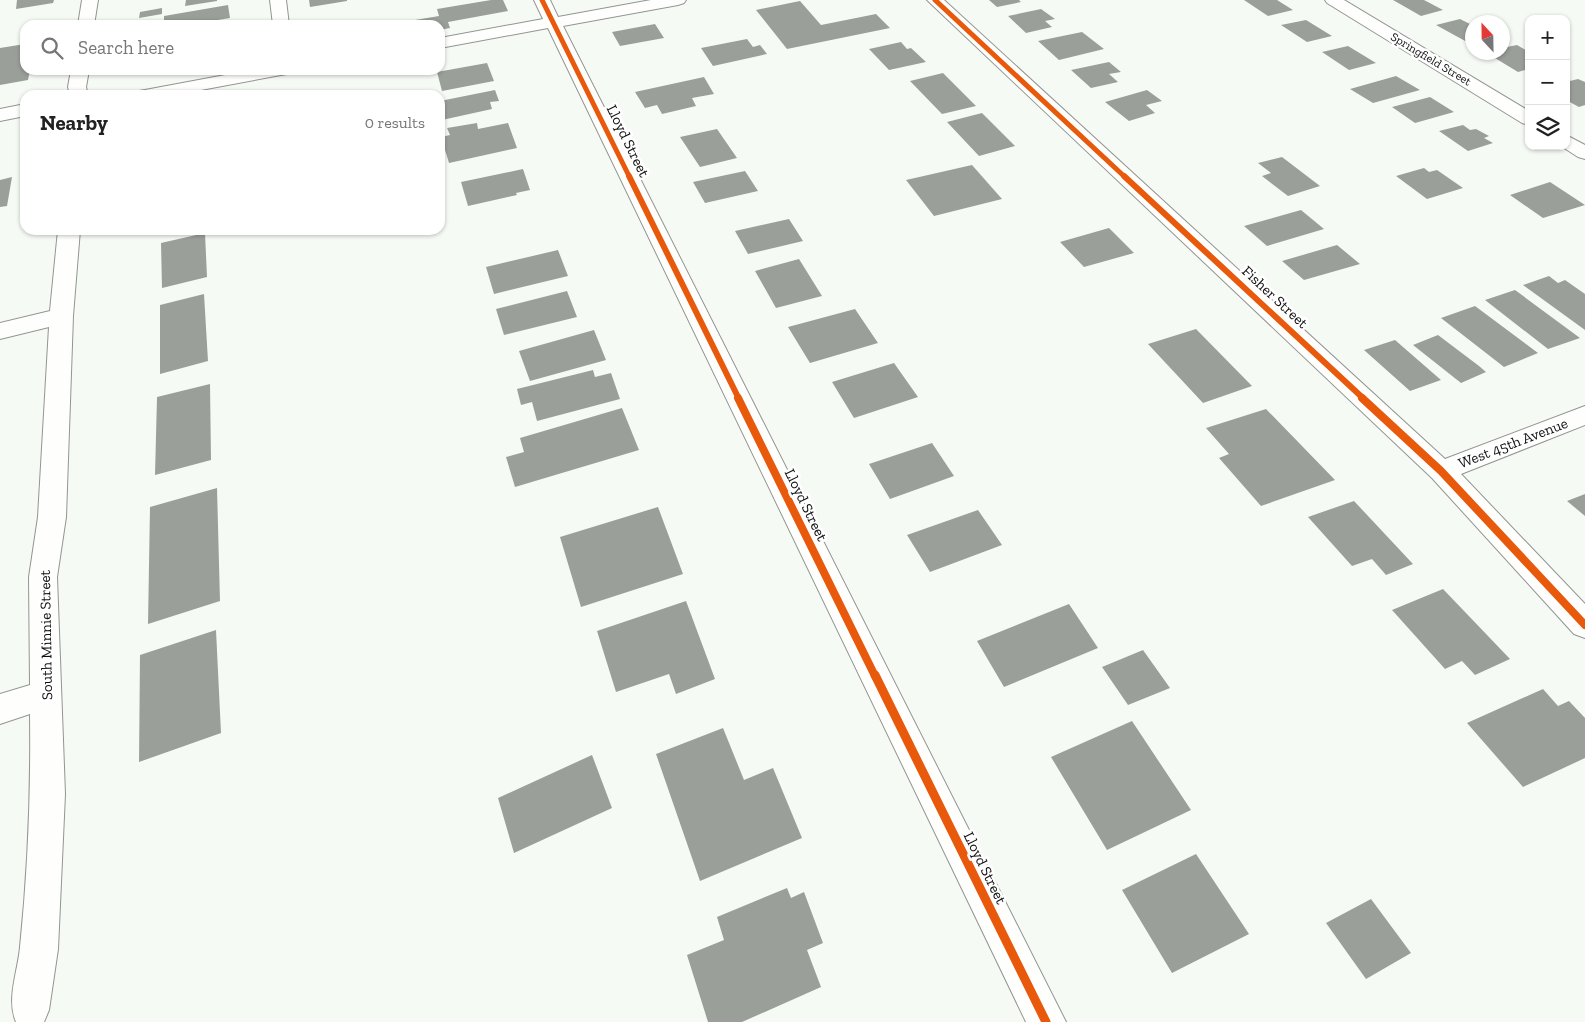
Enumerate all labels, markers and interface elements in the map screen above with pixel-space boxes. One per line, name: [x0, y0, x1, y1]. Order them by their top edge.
north arrow: [1465, 15, 1510, 60]
map controls: [1525, 15, 1570, 150]
button: +: [1525, 15, 1570, 60]
search box: [20, 20, 445, 75]
street label: Springfield Street: [1388, 29, 1474, 89]
icon: search: [38, 34, 66, 62]
text: Search here: [78, 36, 174, 59]
button: −: [1525, 60, 1570, 105]
street label: Lloyd Street: [603, 102, 653, 180]
button: layers: [1525, 105, 1570, 150]
text: Nearby: [40, 110, 108, 135]
text: 0 results: [365, 113, 425, 132]
street label: Fisher Street: [1238, 262, 1312, 332]
street label: West 45th Avenue: [1456, 414, 1570, 472]
street label: Lloyd Street: [781, 466, 831, 544]
street label: South Minnie Street: [36, 569, 56, 700]
street label: Lloyd Street: [960, 829, 1010, 907]

